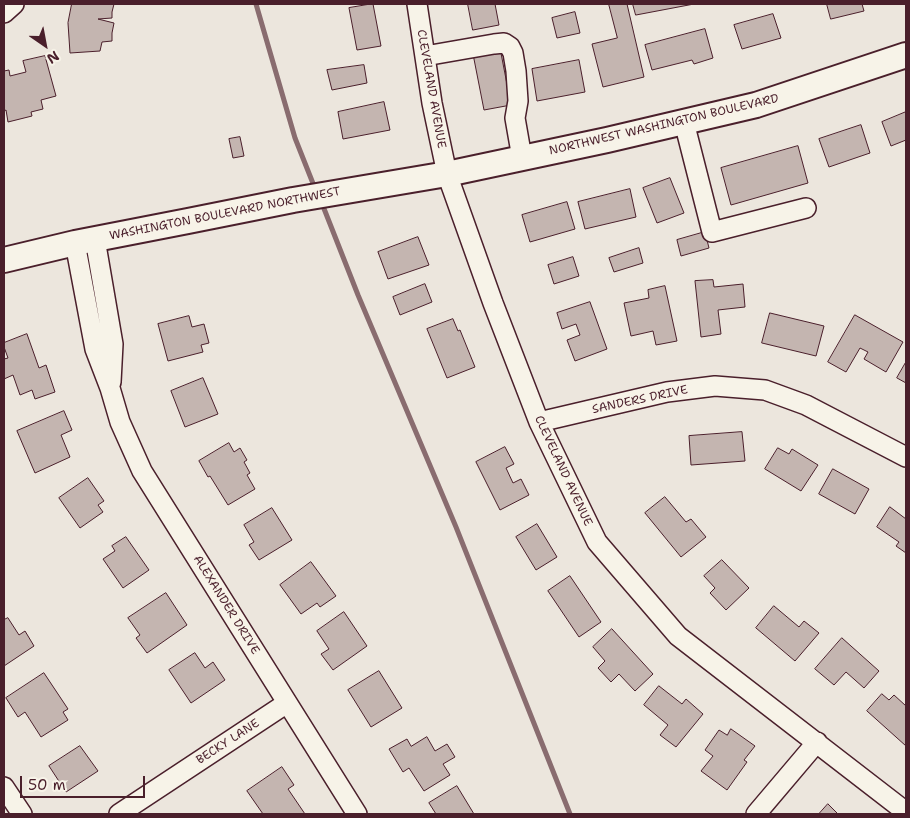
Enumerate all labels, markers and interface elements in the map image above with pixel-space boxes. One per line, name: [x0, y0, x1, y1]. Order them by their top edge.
north arrow: [20, 20, 70, 70]
street label: CLEVELAND AVENUE: [413, 29, 449, 149]
text: N: [44, 47, 63, 68]
street label: NORTHWEST WASHINGTON BOULEVARD: [548, 92, 780, 158]
street label: WASHINGTON BOULEVARD NORTHWEST: [108, 184, 342, 244]
street label: SANDERS DRIVE: [591, 383, 689, 417]
street label: CLEVELAND AVENUE: [531, 413, 595, 529]
street label: ALEXANDER DRIVE: [190, 553, 262, 657]
street label: BECKY LANE: [194, 716, 262, 768]
scale bar: [22, 766, 148, 798]
text: 50 m: [28, 775, 66, 795]

